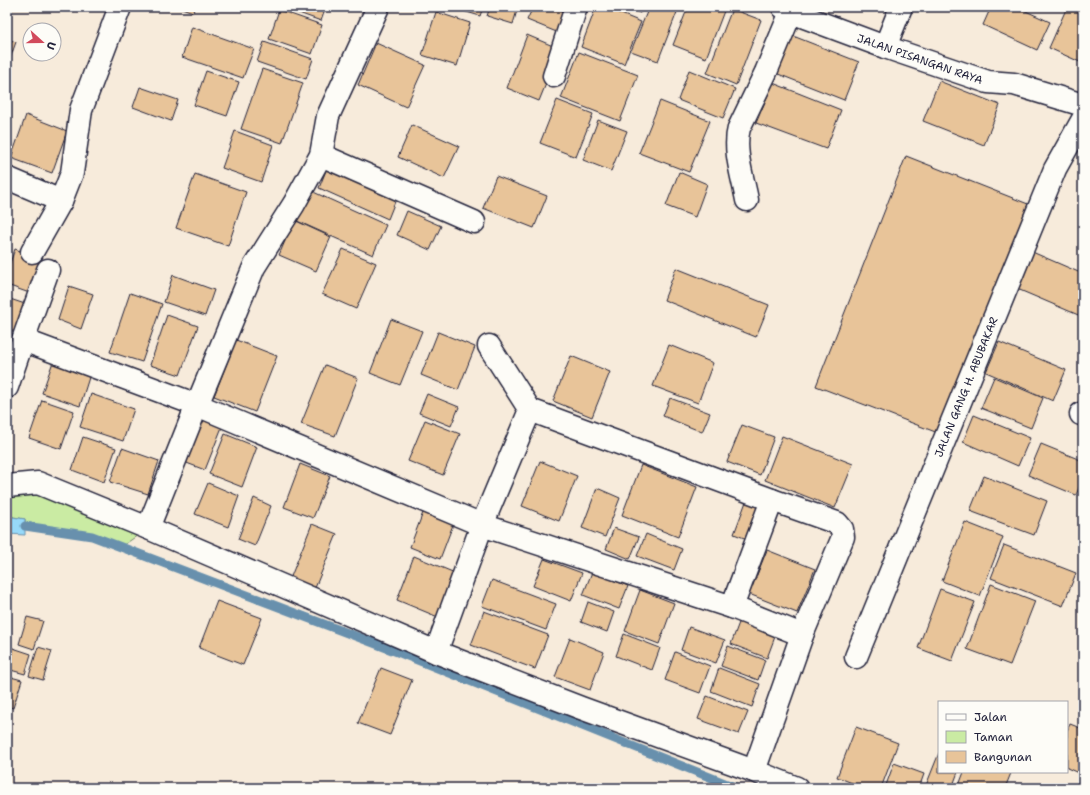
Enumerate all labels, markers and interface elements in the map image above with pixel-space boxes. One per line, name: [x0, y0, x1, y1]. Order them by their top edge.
north arrow: [22, 22, 62, 62]
street label: JALAN PISANGAN RAYA: [855, 31, 985, 88]
text: U: [43, 39, 59, 52]
street label: JALAN GANG H. ABUBAKAR: [931, 314, 1002, 460]
legend: [938, 701, 1068, 773]
text: Jalan: [974, 709, 1007, 725]
text: Taman: [974, 729, 1013, 745]
text: Bangunan: [974, 749, 1032, 765]

